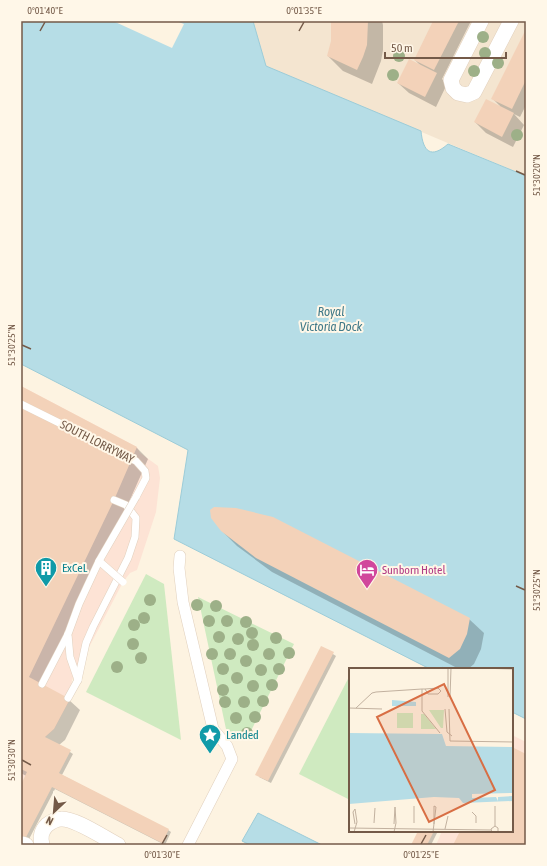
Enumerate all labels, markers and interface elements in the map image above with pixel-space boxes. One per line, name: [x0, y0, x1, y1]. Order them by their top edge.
text: 0°01'40"E: [27, 5, 63, 16]
text: 0°01'35"E: [286, 5, 322, 16]
scale bar: [385, 34, 506, 60]
text: 50 m: [391, 41, 413, 55]
text: 51°30'20"N: [531, 154, 542, 196]
water label: Royal Victoria Dock: [300, 304, 363, 334]
text: 51°30'25"N: [6, 324, 17, 366]
street label: SOUTH LORRYWAY: [58, 417, 137, 467]
building icon: ExCeL: [33, 555, 59, 588]
hotel icon: Sunborn Hotel: [354, 557, 380, 590]
place label: ExCeL: [62, 561, 88, 575]
place label: Sunborn Hotel: [382, 563, 446, 577]
text: 51°30'25"N: [531, 569, 542, 611]
inset map: [349, 668, 513, 832]
place icon: Landed: [197, 722, 223, 755]
place label: Landed: [226, 728, 259, 742]
text: 51°30'30"N: [6, 739, 17, 781]
north arrow: [34, 792, 74, 832]
text: N: [44, 814, 55, 828]
text: 0°01'30"E: [144, 849, 180, 860]
text: 0°01'25"E: [403, 849, 439, 860]

